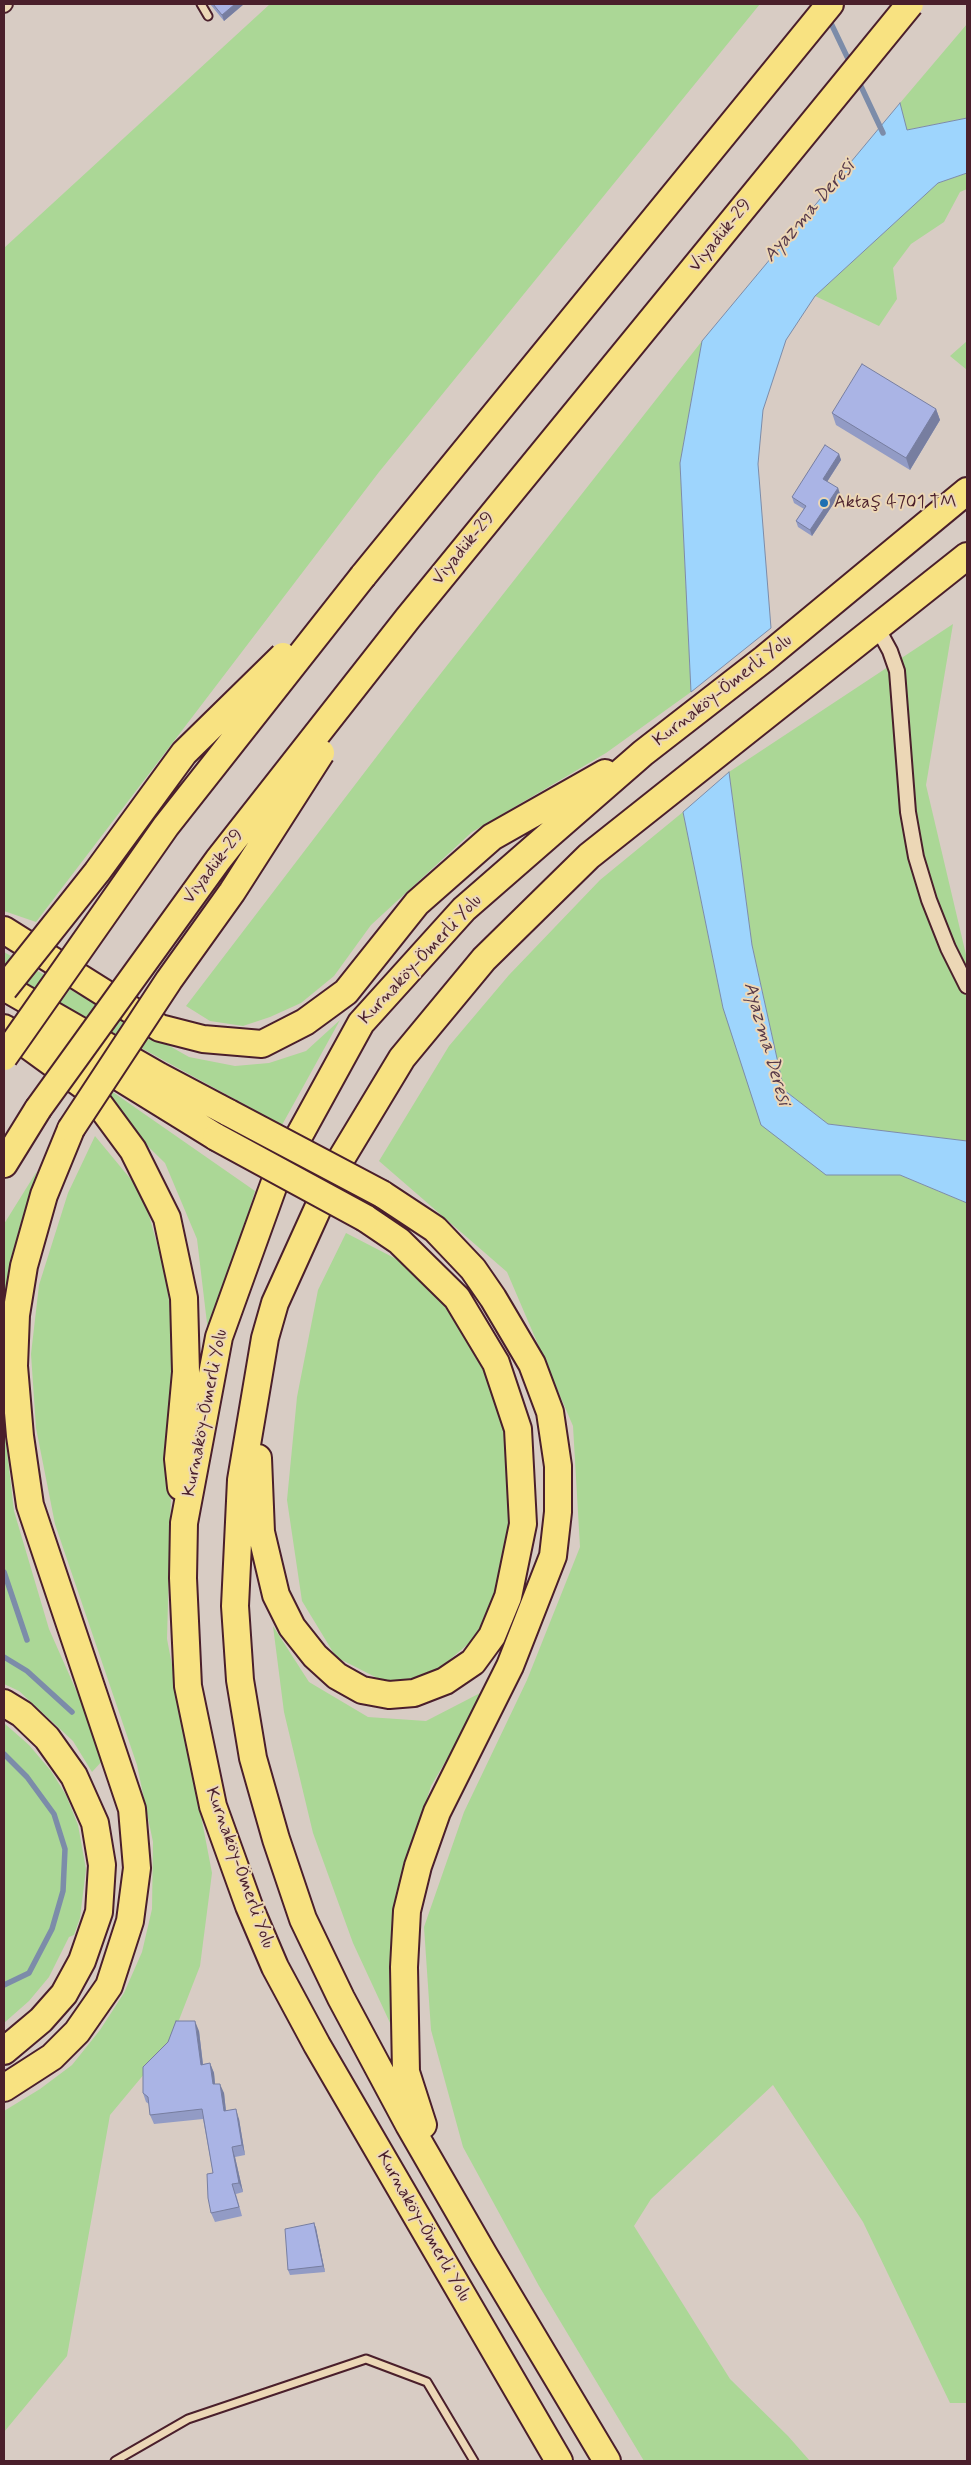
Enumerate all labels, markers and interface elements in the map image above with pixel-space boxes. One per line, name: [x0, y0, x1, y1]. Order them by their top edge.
water label: Ayazma Deresi: [760, 156, 860, 268]
street label: Viyadük-29: [685, 195, 757, 277]
place label: Aktaş 4701 TM: [834, 492, 957, 514]
marker: Aktaş 4701 TM: [818, 497, 830, 509]
street label: Viyadük-29: [428, 508, 500, 590]
street label: Kurnaköy-Ömerli Yolu: [649, 630, 797, 752]
street label: Viyadük-29: [179, 825, 249, 909]
street label: Kurnaköy-Ömerli Yolu: [355, 890, 487, 1030]
water label: Ayazma Deresi: [737, 980, 795, 1108]
street label: Kurnaköy-Ömerli Yolu: [179, 1327, 233, 1499]
street label: Kurnaköy-Ömerli Yolu: [200, 1784, 278, 1952]
street label: Kurnaköy-Ömerli Yolu: [371, 2148, 475, 2306]

